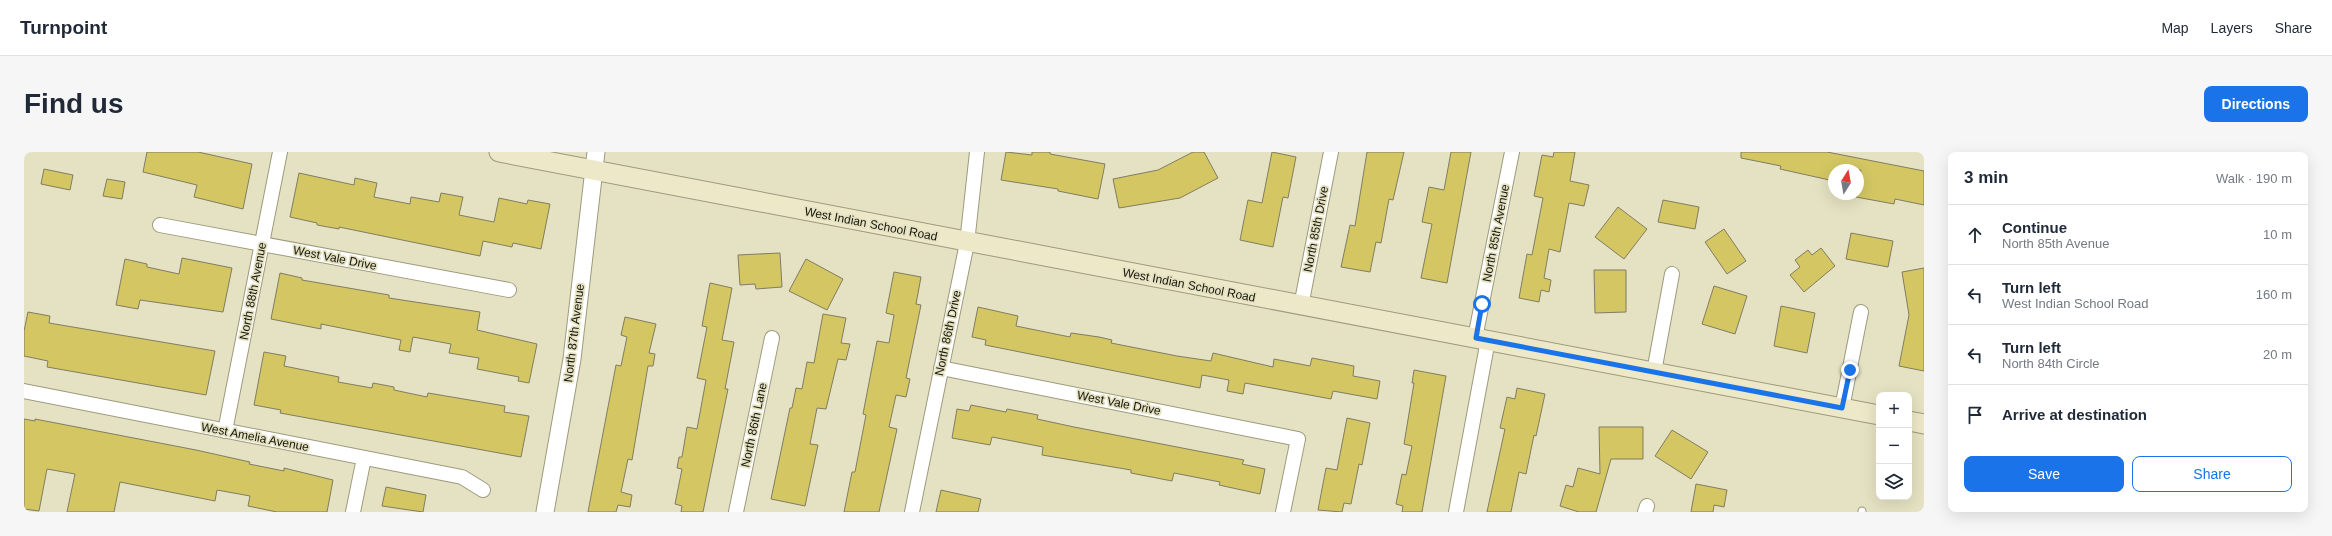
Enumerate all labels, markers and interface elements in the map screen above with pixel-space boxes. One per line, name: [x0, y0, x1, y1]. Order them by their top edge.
text: Turnpoint: [20, 17, 107, 38]
text: Map: [2161, 20, 2189, 36]
text: Layers: [2211, 20, 2253, 36]
text: Share: [2275, 20, 2312, 36]
button: Directions: [2204, 86, 2308, 122]
text: Find us: [24, 88, 124, 119]
north arrow: [1828, 164, 1864, 200]
text: 3 min: [1964, 168, 2008, 187]
text: Walk · 190 m: [2216, 171, 2292, 186]
street label: North 85th Avenue: [1480, 183, 1512, 283]
street label: North 85th Drive: [1301, 184, 1331, 273]
street label: West Indian School Road: [803, 204, 939, 244]
text: Continue: [2002, 219, 2067, 236]
icon: ahead: [1964, 224, 1986, 246]
text: 10 m: [2263, 227, 2292, 242]
text: North 85th Avenue: [2002, 236, 2109, 251]
street label: North 88th Avenue: [237, 241, 269, 341]
street label: West Vale Drive: [292, 243, 378, 273]
street label: West Indian School Road: [1121, 265, 1257, 305]
text: Turn left: [2002, 279, 2061, 296]
street label: North 87th Avenue: [561, 283, 587, 383]
icon: left: [1964, 284, 1986, 306]
text: 160 m: [2256, 287, 2292, 302]
street label: North 86th Drive: [932, 288, 964, 377]
route start: [1473, 295, 1491, 313]
text: West Indian School Road: [2002, 296, 2148, 311]
text: Turn left: [2002, 339, 2061, 356]
icon: left: [1964, 344, 1986, 366]
text: 20 m: [2263, 347, 2292, 362]
text: North 84th Circle: [2002, 356, 2100, 371]
route end: [1841, 361, 1859, 379]
street label: North 86th Lane: [738, 381, 770, 469]
street label: West Vale Drive: [1076, 388, 1162, 418]
map controls: [1876, 392, 1912, 500]
button: +: [1876, 392, 1912, 428]
icon: arrive: [1964, 404, 1986, 426]
text: Arrive at destination: [2002, 406, 2147, 423]
street label: West Amelia Avenue: [200, 420, 310, 454]
button: −: [1876, 428, 1912, 464]
button: Save: [1964, 456, 2124, 492]
button: Share: [2132, 456, 2292, 492]
button: layers: [1876, 464, 1912, 500]

